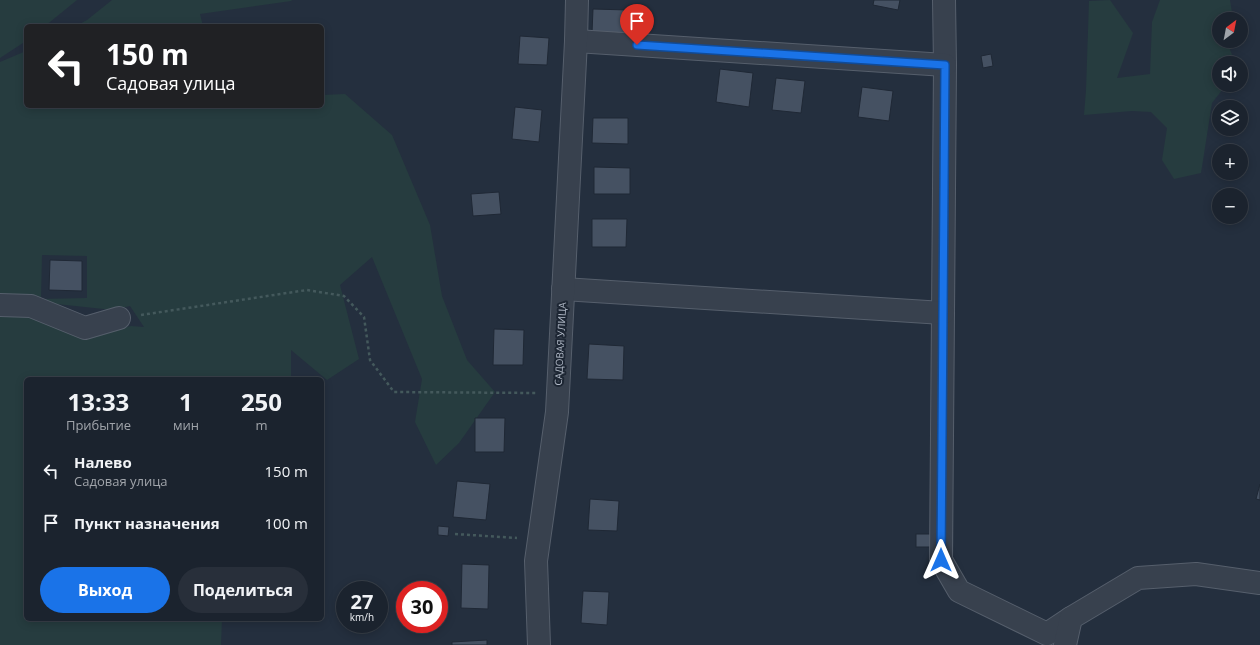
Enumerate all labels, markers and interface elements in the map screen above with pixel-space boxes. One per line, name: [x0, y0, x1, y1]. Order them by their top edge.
pin: [620, 4, 654, 45]
icon: arrive: [626, 10, 648, 32]
north arrow: [1212, 12, 1248, 48]
map controls: [1212, 12, 1248, 224]
text: 150 m: [106, 35, 189, 73]
icon: left: [40, 40, 92, 92]
button: sound: [1212, 56, 1248, 92]
text: Садовая улица: [106, 71, 236, 95]
button: layers: [1212, 100, 1248, 136]
button: +: [1212, 144, 1248, 180]
button: −: [1212, 188, 1248, 224]
street label: САДОВАЯ УЛИЦА: [551, 301, 569, 386]
text: 13:33: [68, 385, 129, 418]
text: 1: [179, 385, 193, 418]
text: 250: [241, 385, 282, 418]
text: Прибытие: [66, 416, 131, 434]
text: мин: [173, 416, 199, 434]
text: m: [255, 416, 268, 434]
text: Налево: [74, 452, 132, 472]
icon: left: [40, 460, 62, 482]
text: 150 m: [264, 461, 308, 481]
text: Садовая улица: [74, 472, 168, 490]
icon: arrive: [40, 512, 62, 534]
text: Пункт назначения: [74, 513, 220, 533]
text: 100 m: [264, 513, 308, 533]
position arrow: [920, 539, 962, 581]
button: Выход: [40, 567, 170, 613]
button: Поделиться: [178, 567, 308, 613]
speed limit sign: 30: [396, 581, 448, 633]
text: 27: [351, 588, 373, 615]
text: km/h: [350, 610, 374, 624]

